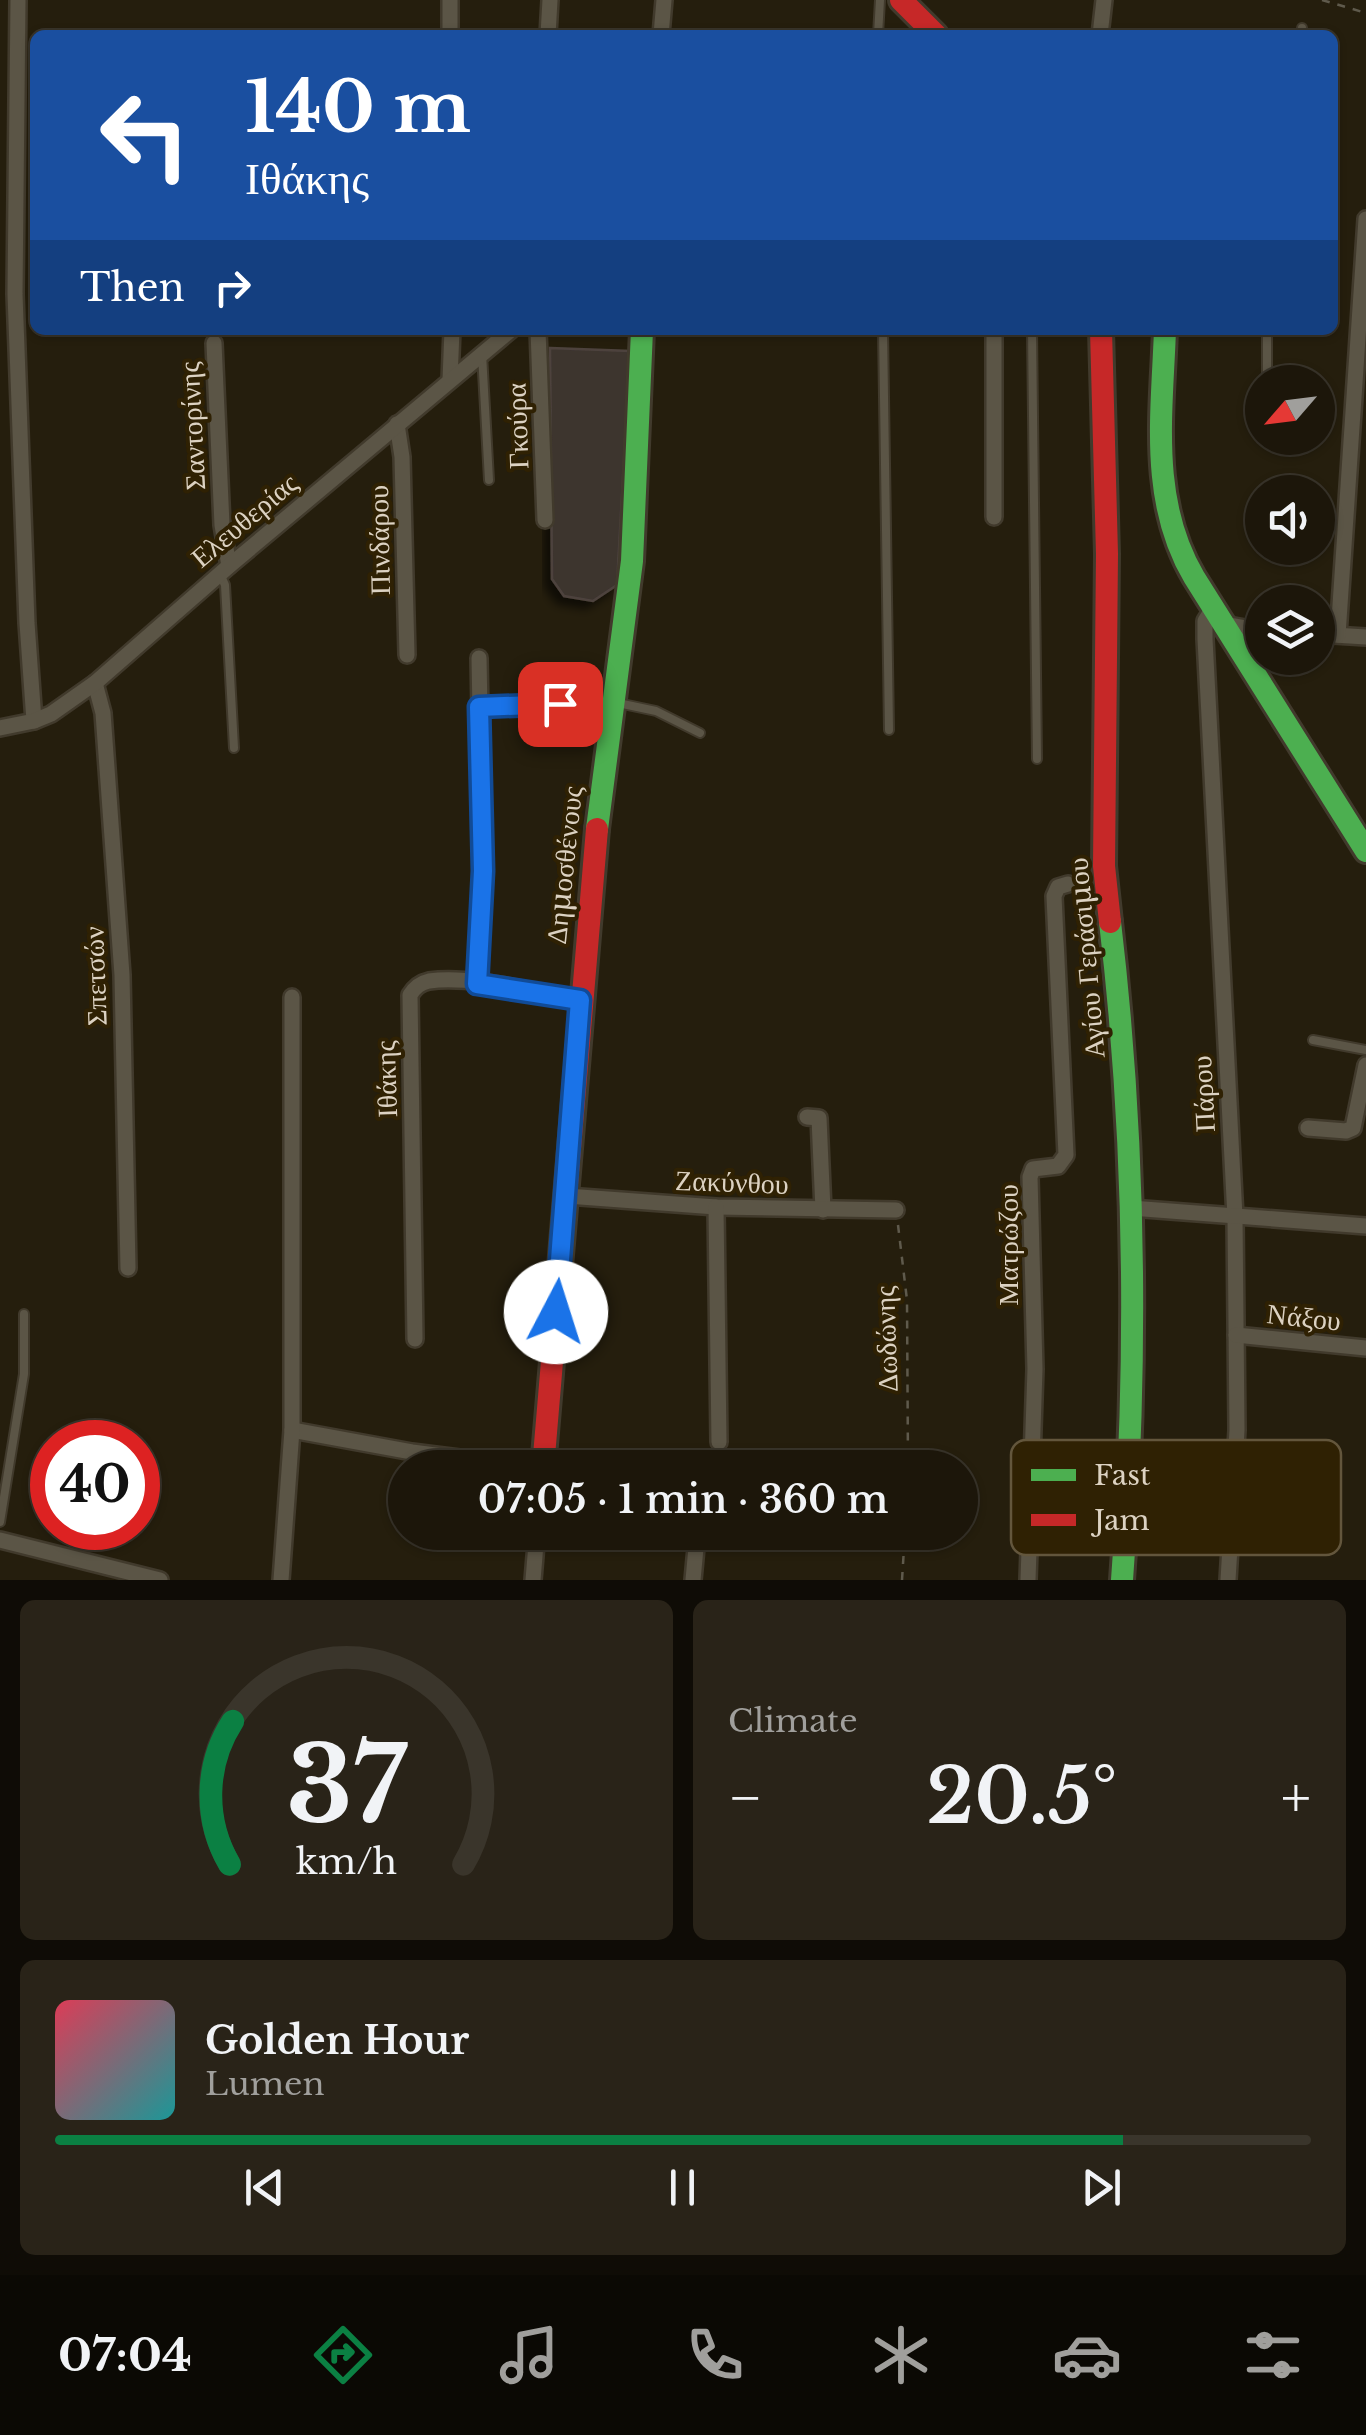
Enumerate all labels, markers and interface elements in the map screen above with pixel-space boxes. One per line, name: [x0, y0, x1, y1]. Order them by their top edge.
text: 140 m: [245, 64, 471, 151]
icon: left: [80, 70, 210, 200]
text: Ιθάκης: [245, 150, 369, 206]
icon: right: [205, 260, 260, 315]
text: Then: [80, 264, 185, 311]
street label: Σαντορίνης: [172, 361, 213, 491]
north arrow: [1245, 365, 1335, 455]
map controls: [1245, 365, 1335, 675]
street label: Γκούρα: [498, 382, 536, 470]
street label: Ελευθερίας: [184, 466, 305, 575]
button: sound: [1245, 475, 1335, 565]
street label: Πινδάρου: [361, 485, 398, 595]
button: layers: [1245, 585, 1335, 675]
pin: [518, 662, 603, 747]
icon: arrive: [533, 677, 588, 732]
street label: Δημοσθένους: [539, 784, 590, 946]
street label: Αγίου Γεράσιμου: [1060, 856, 1113, 1060]
street label: Σπετσών: [76, 926, 115, 1026]
street label: Ιθάκης: [368, 1040, 405, 1118]
street label: Πάρου: [1184, 1055, 1223, 1133]
street label: Ζακύνθου: [675, 1163, 789, 1202]
street label: Ματρώζου: [991, 1184, 1026, 1306]
position arrow: [504, 1260, 608, 1364]
street label: Δωδώνης: [867, 1285, 906, 1393]
street label: Νάξου: [1265, 1296, 1343, 1339]
speed limit sign: 40: [30, 1420, 160, 1550]
legend: [1011, 1440, 1341, 1555]
text: Fast: [1094, 1458, 1151, 1493]
text: 07:05 · 1 min · 360 m: [478, 1476, 888, 1523]
text: Jam: [1090, 1503, 1150, 1538]
text: Climate: [728, 1701, 857, 1741]
text: 37: [287, 1721, 408, 1850]
text: 20.5°: [926, 1750, 1117, 1843]
text: −: [728, 1764, 763, 1832]
text: +: [1281, 1764, 1311, 1832]
text: km/h: [296, 1839, 397, 1884]
text: Golden Hour: [205, 2017, 469, 2064]
text: Lumen: [205, 2064, 324, 2104]
icon: previous: [237, 2160, 292, 2215]
icon: pause: [655, 2160, 710, 2215]
icon: next: [1074, 2160, 1129, 2215]
icon: directions: [308, 2320, 378, 2390]
icon: music: [494, 2320, 564, 2390]
icon: phone: [680, 2320, 750, 2390]
icon: climate: [866, 2320, 936, 2390]
icon: car: [1052, 2320, 1122, 2390]
icon: filters: [1238, 2320, 1308, 2390]
text: 07:04: [58, 2327, 192, 2383]

